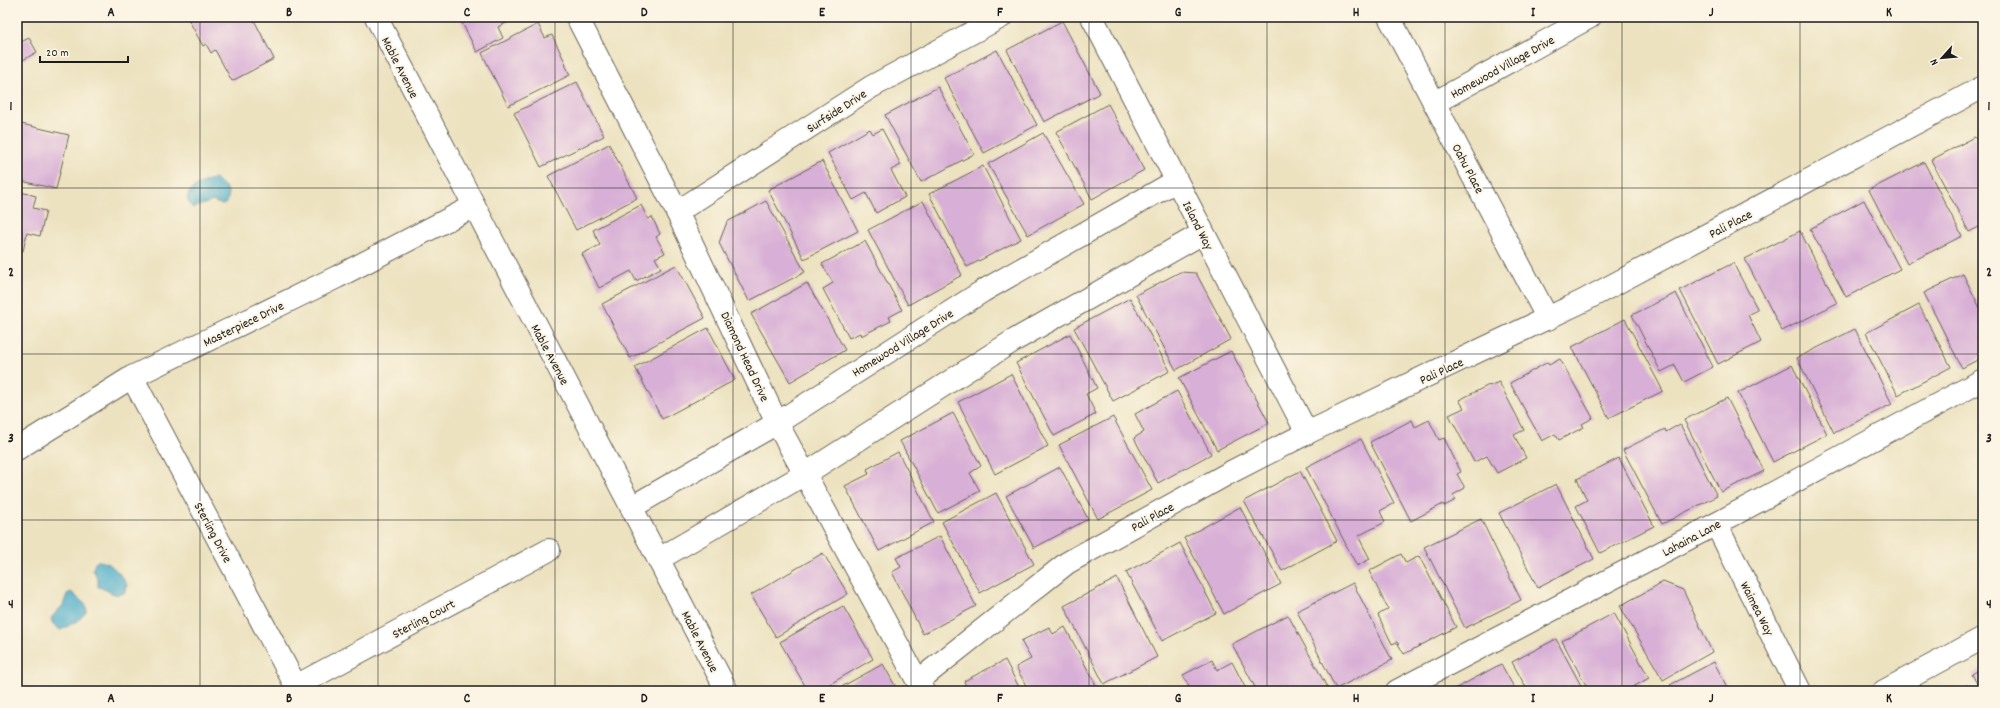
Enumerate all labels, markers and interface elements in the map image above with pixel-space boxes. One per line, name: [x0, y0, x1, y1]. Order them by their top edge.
text: A: [107, 4, 115, 23]
text: B: [286, 4, 292, 23]
text: C: [464, 4, 471, 23]
text: D: [641, 4, 648, 23]
text: E: [819, 4, 826, 23]
text: F: [997, 4, 1003, 23]
text: G: [1175, 4, 1182, 23]
text: H: [1353, 4, 1360, 23]
text: I: [1531, 4, 1536, 23]
text: J: [1709, 4, 1714, 23]
text: K: [1886, 4, 1892, 23]
street label: Homewood Village Drive: [1448, 32, 1559, 105]
street label: Mable Avenue: [375, 34, 423, 102]
scale bar: [40, 38, 128, 64]
north arrow: [1922, 38, 1962, 78]
text: 20 m: [46, 45, 69, 62]
text: N: [1926, 55, 1943, 68]
street label: Surfside Drive: [803, 85, 871, 139]
text: 1: [10, 98, 13, 117]
text: 1: [1988, 98, 1991, 117]
street label: Oahu Place: [1446, 141, 1488, 198]
street label: Island Way: [1176, 198, 1218, 255]
street label: Pali Place: [1706, 206, 1756, 245]
text: 2: [8, 264, 14, 283]
text: 2: [1986, 264, 1992, 283]
street label: Masterpiece Drive: [201, 297, 288, 353]
street label: Homewood Village Drive: [849, 305, 958, 383]
street label: Diamond Head Drive: [715, 309, 773, 406]
street label: Mable Avenue: [525, 321, 573, 389]
street label: Pali Place: [1417, 354, 1467, 391]
text: 3: [8, 430, 14, 449]
text: 3: [1986, 430, 1992, 449]
street label: Pali Place: [1128, 498, 1178, 538]
street label: Sterling Drive: [188, 499, 236, 567]
street label: Lahaina Lane: [1659, 516, 1725, 563]
street label: Waimea Way: [1734, 579, 1778, 640]
text: 4: [8, 596, 14, 615]
street label: Sterling Court: [389, 596, 459, 645]
text: 4: [1986, 596, 1992, 615]
street label: Mable Avenue: [675, 608, 723, 676]
text: A: [107, 690, 115, 708]
text: B: [286, 690, 292, 708]
text: C: [464, 690, 471, 708]
text: D: [641, 690, 648, 708]
text: E: [819, 690, 826, 708]
text: F: [997, 690, 1003, 708]
text: G: [1175, 690, 1182, 708]
text: H: [1353, 690, 1360, 708]
text: I: [1531, 690, 1536, 708]
text: J: [1709, 690, 1714, 708]
text: K: [1886, 690, 1892, 708]

